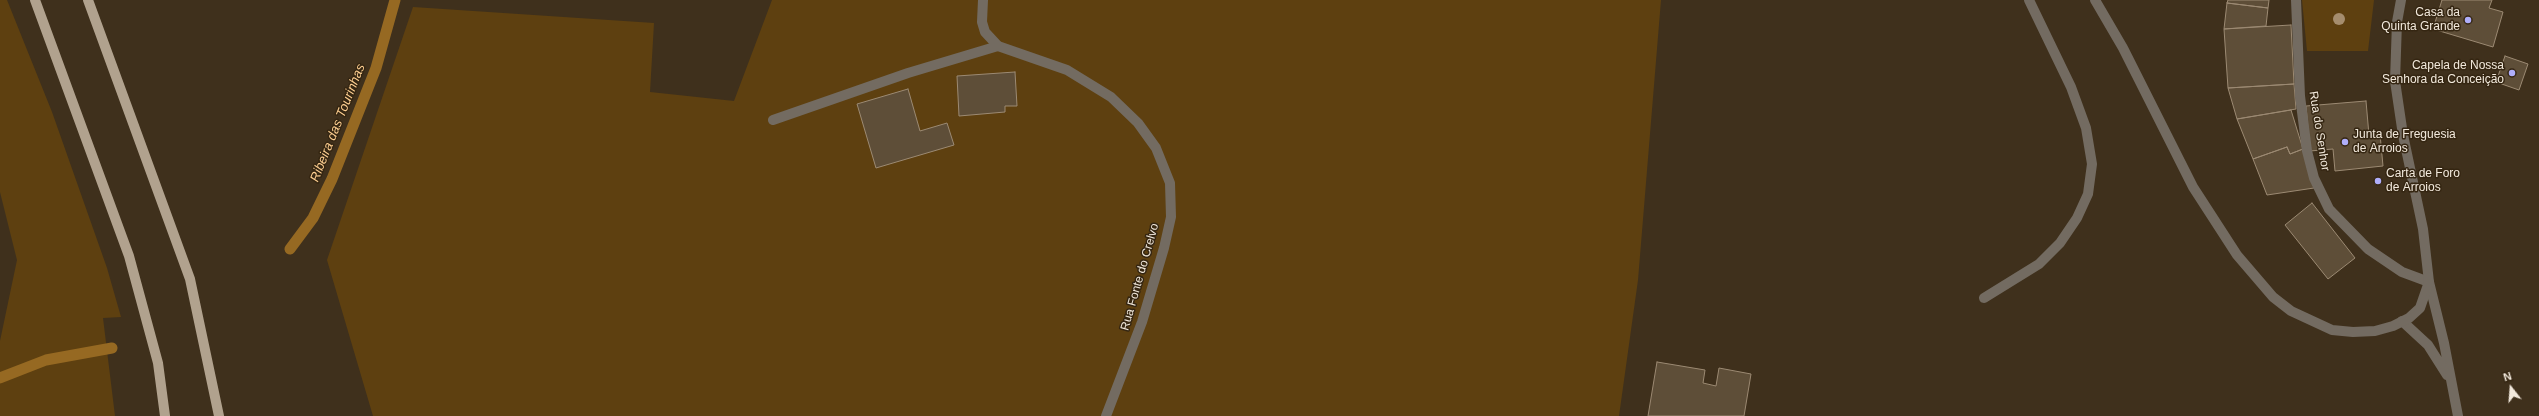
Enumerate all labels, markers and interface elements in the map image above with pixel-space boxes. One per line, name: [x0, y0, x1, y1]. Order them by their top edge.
place label: Casa da Quinta Grande: [2381, 6, 2460, 34]
marker: Casa da Quinta Grande: [2463, 15, 2473, 25]
place label: Capela de Nossa Senhora da Conceição: [2382, 59, 2504, 87]
water label: Ribeira das Tourinhas: [307, 62, 369, 184]
marker: Capela de Nossa Senhora da Conceição: [2507, 68, 2517, 78]
street label: Rua do Senhor: [2306, 90, 2332, 172]
place label: Junta de Freguesia de Arroios: [2353, 128, 2456, 156]
marker: Junta de Freguesia de Arroios: [2340, 137, 2350, 147]
place label: Carta de Foro de Arroios: [2386, 167, 2460, 195]
marker: Carta de Foro de Arroios: [2373, 176, 2383, 186]
street label: Rua Fonte do Crelvo: [1118, 222, 1162, 332]
north arrow: [2491, 368, 2531, 408]
text: N: [2502, 370, 2513, 383]

